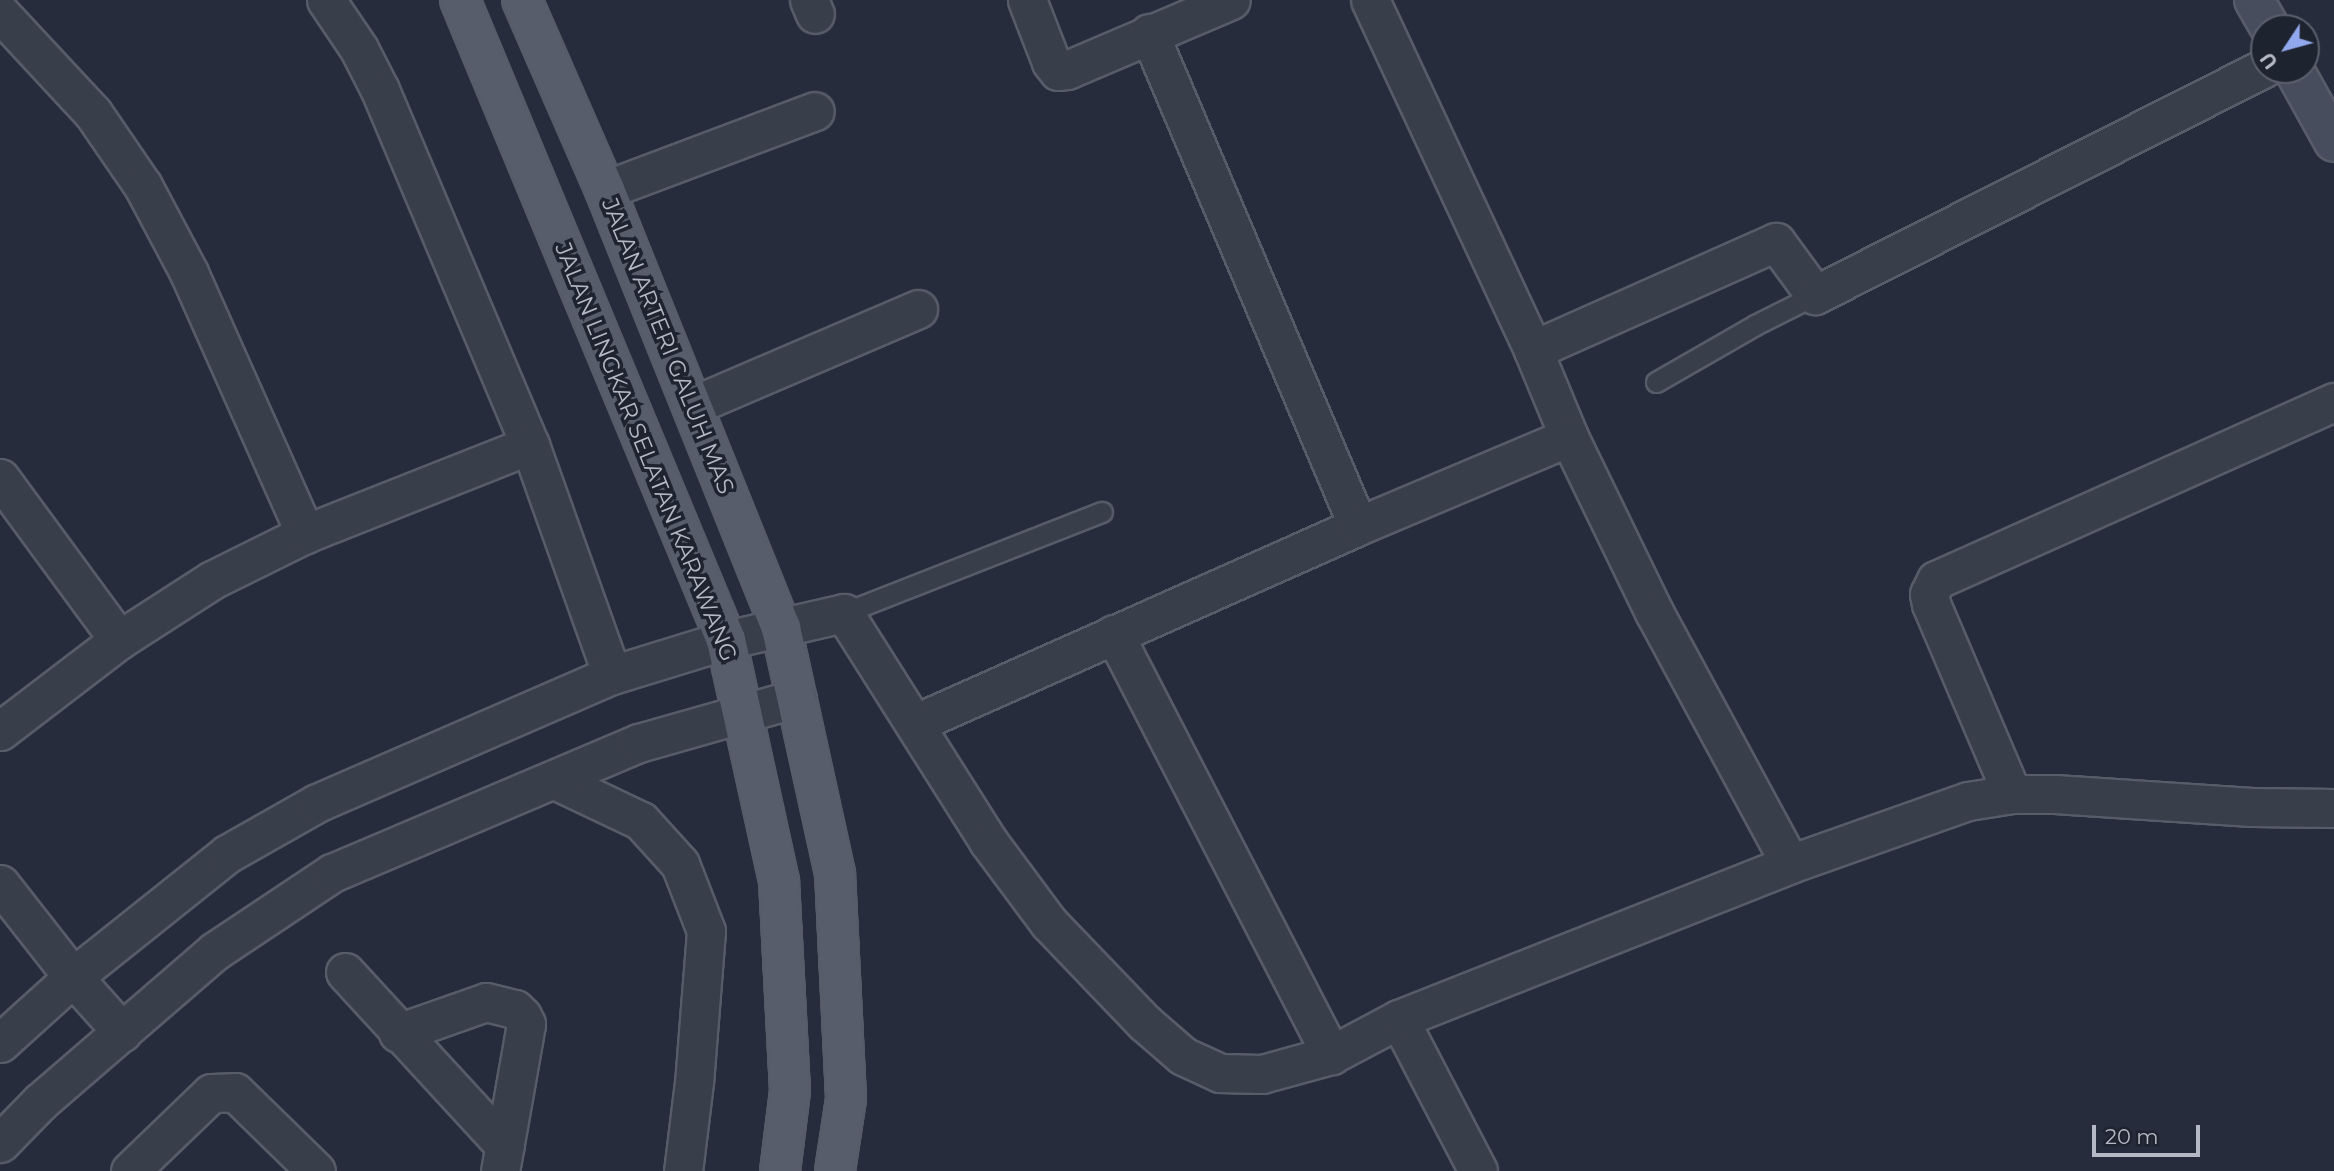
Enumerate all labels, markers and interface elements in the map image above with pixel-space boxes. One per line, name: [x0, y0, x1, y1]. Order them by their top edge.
north arrow: [2250, 14, 2320, 84]
text: U: [2256, 48, 2283, 73]
street label: JALAN ARTERI GALUH MAS: [596, 194, 740, 498]
street label: JALAN LINGKAR SELATAN KARAWANG: [549, 239, 743, 665]
scale bar: [2096, 1112, 2204, 1156]
text: 20 m: [2105, 1124, 2159, 1149]

